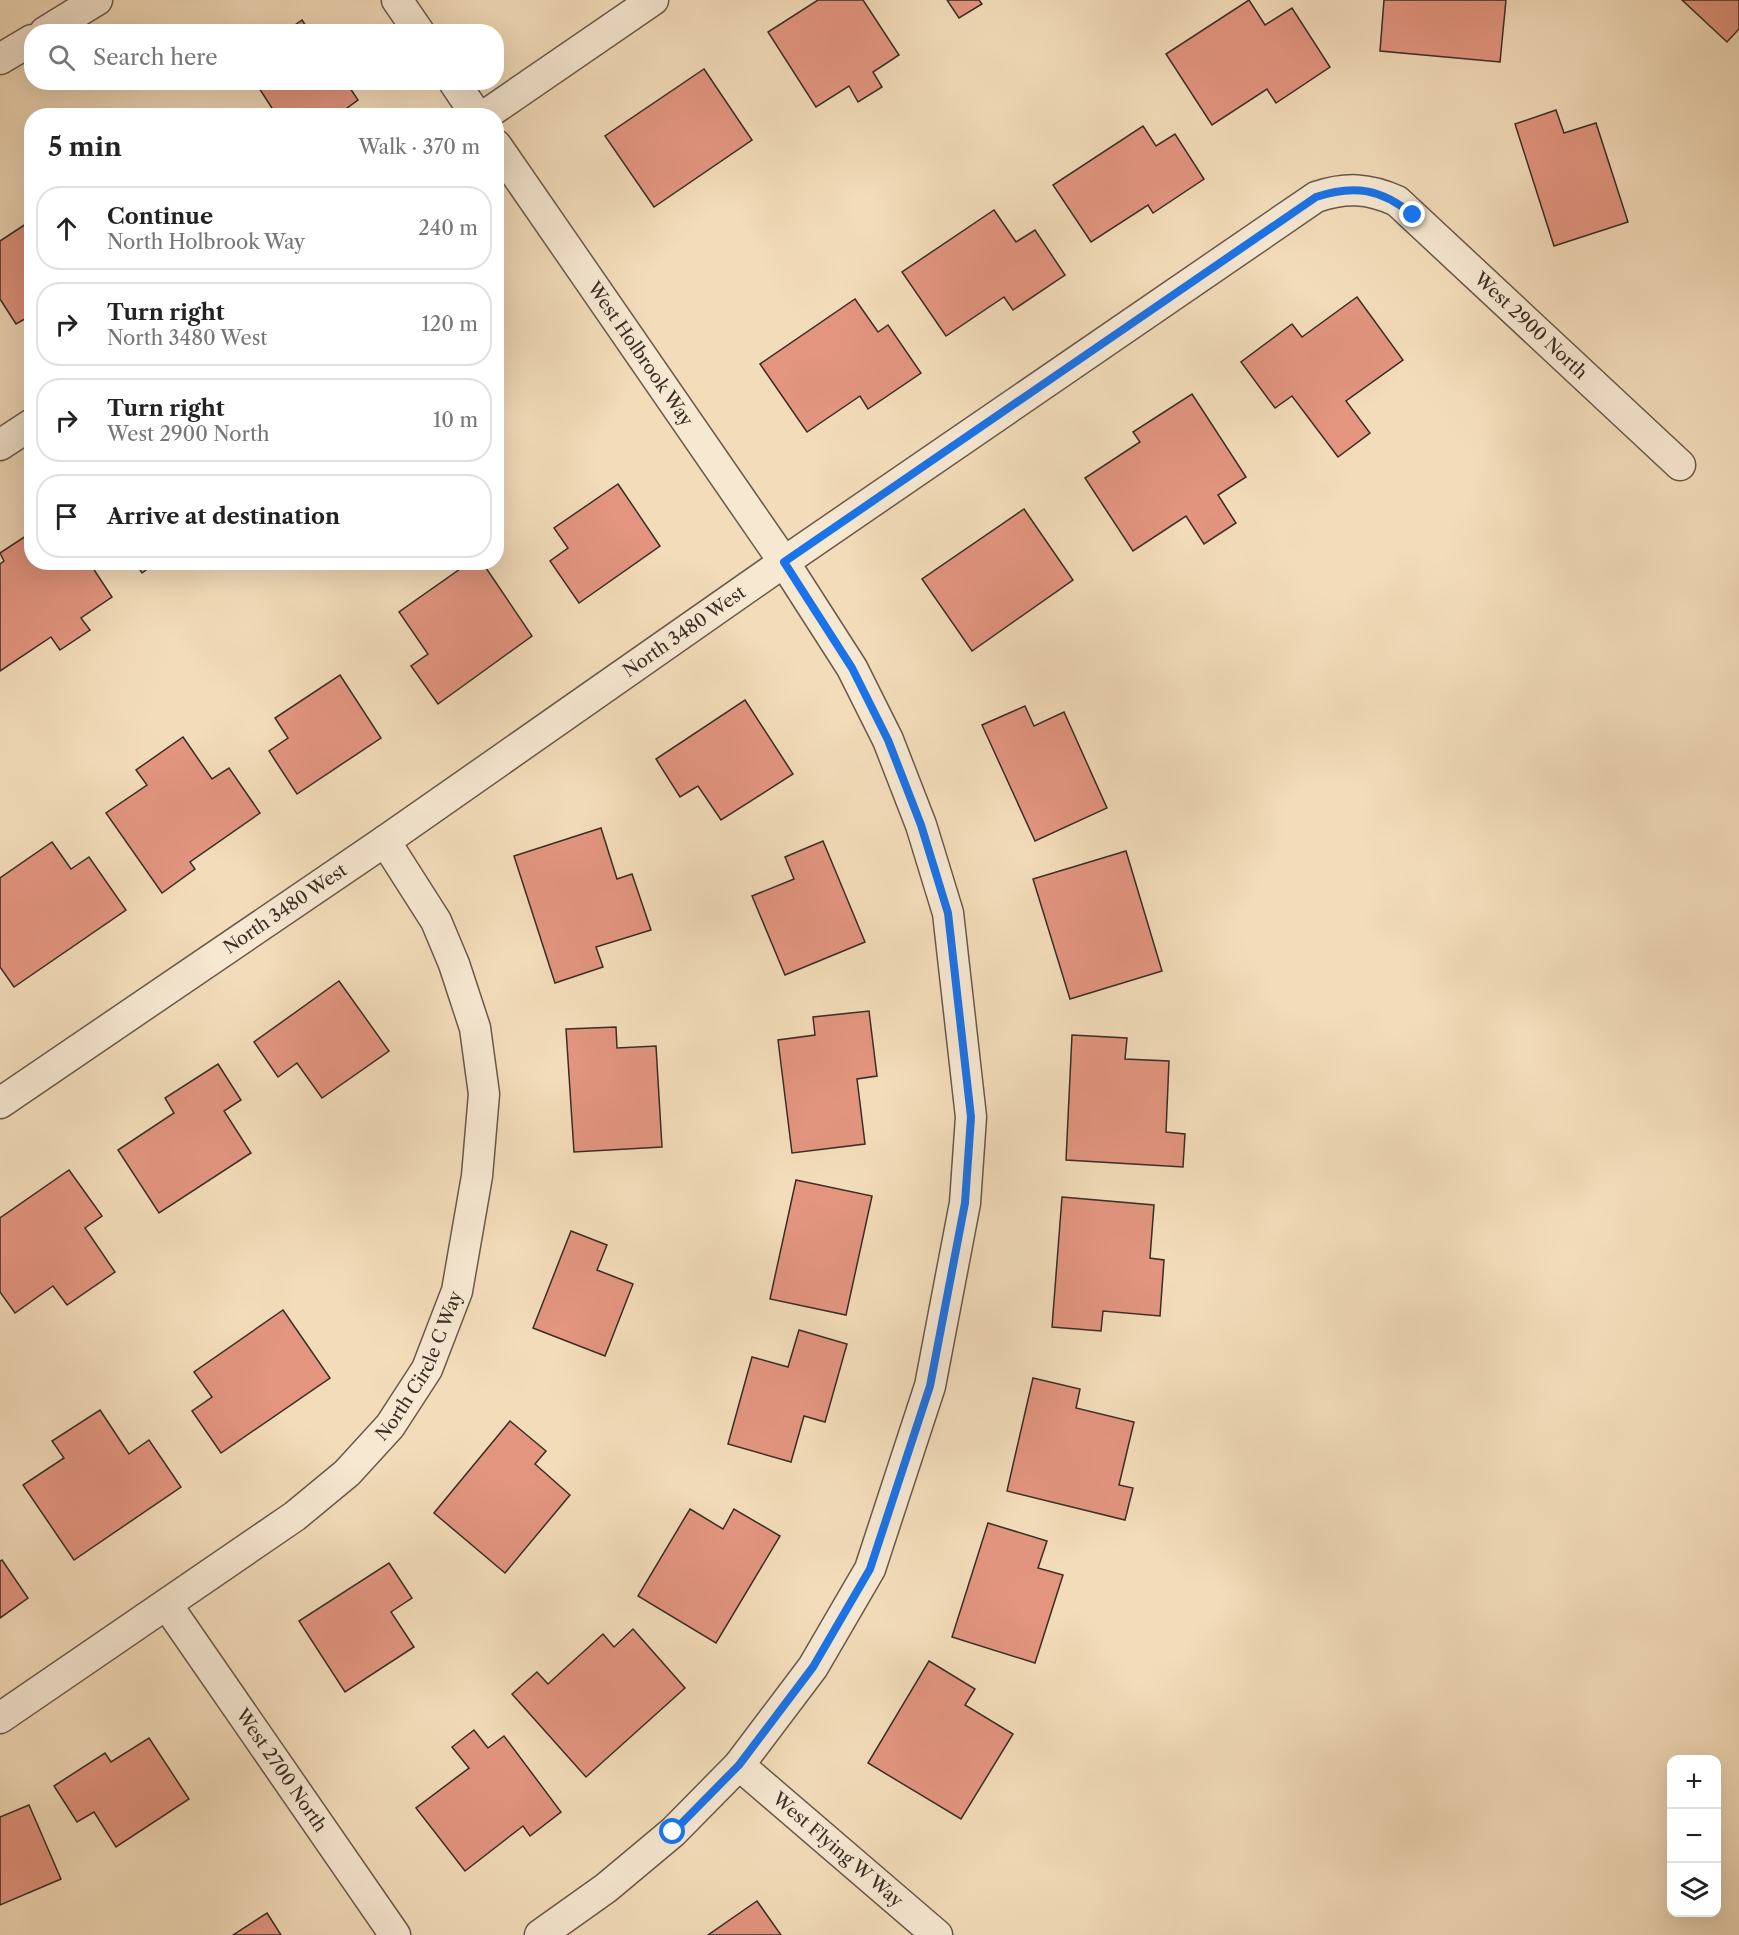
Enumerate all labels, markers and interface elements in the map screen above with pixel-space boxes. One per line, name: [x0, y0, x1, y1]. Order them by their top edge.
search box: [24, 24, 504, 90]
icon: search: [45, 41, 78, 74]
text: Search here: [93, 44, 218, 71]
text: 5 min: [48, 131, 122, 163]
text: Walk · 370 m: [358, 135, 480, 159]
route end: [1399, 201, 1425, 227]
text: Continue: [107, 203, 213, 230]
icon: ahead: [50, 212, 83, 245]
text: 240 m: [418, 216, 478, 240]
text: North Holbrook Way: [107, 230, 305, 254]
street label: West 2900 North: [1469, 267, 1592, 384]
street label: West Holbrook Way: [582, 277, 698, 431]
text: Turn right: [107, 299, 225, 326]
icon: right: [50, 308, 83, 341]
text: 120 m: [421, 312, 478, 336]
text: North 3480 West: [107, 326, 267, 350]
text: Turn right: [107, 395, 225, 422]
icon: right: [50, 404, 83, 437]
text: 10 m: [433, 408, 478, 432]
text: West 2900 North: [107, 422, 270, 446]
icon: arrive: [50, 500, 83, 533]
text: Arrive at destination: [107, 503, 340, 530]
street label: North 3480 West: [619, 581, 750, 682]
street label: North 3480 West: [219, 859, 352, 959]
street label: North Circle C Way: [371, 1287, 467, 1445]
street label: West 2700 North: [230, 1704, 331, 1836]
map controls: [1667, 1755, 1721, 1917]
button: +: [1667, 1755, 1721, 1809]
street label: West Flying W Way: [767, 1787, 908, 1912]
button: −: [1667, 1809, 1721, 1863]
route start: [659, 1818, 685, 1844]
button: layers: [1667, 1863, 1721, 1917]

